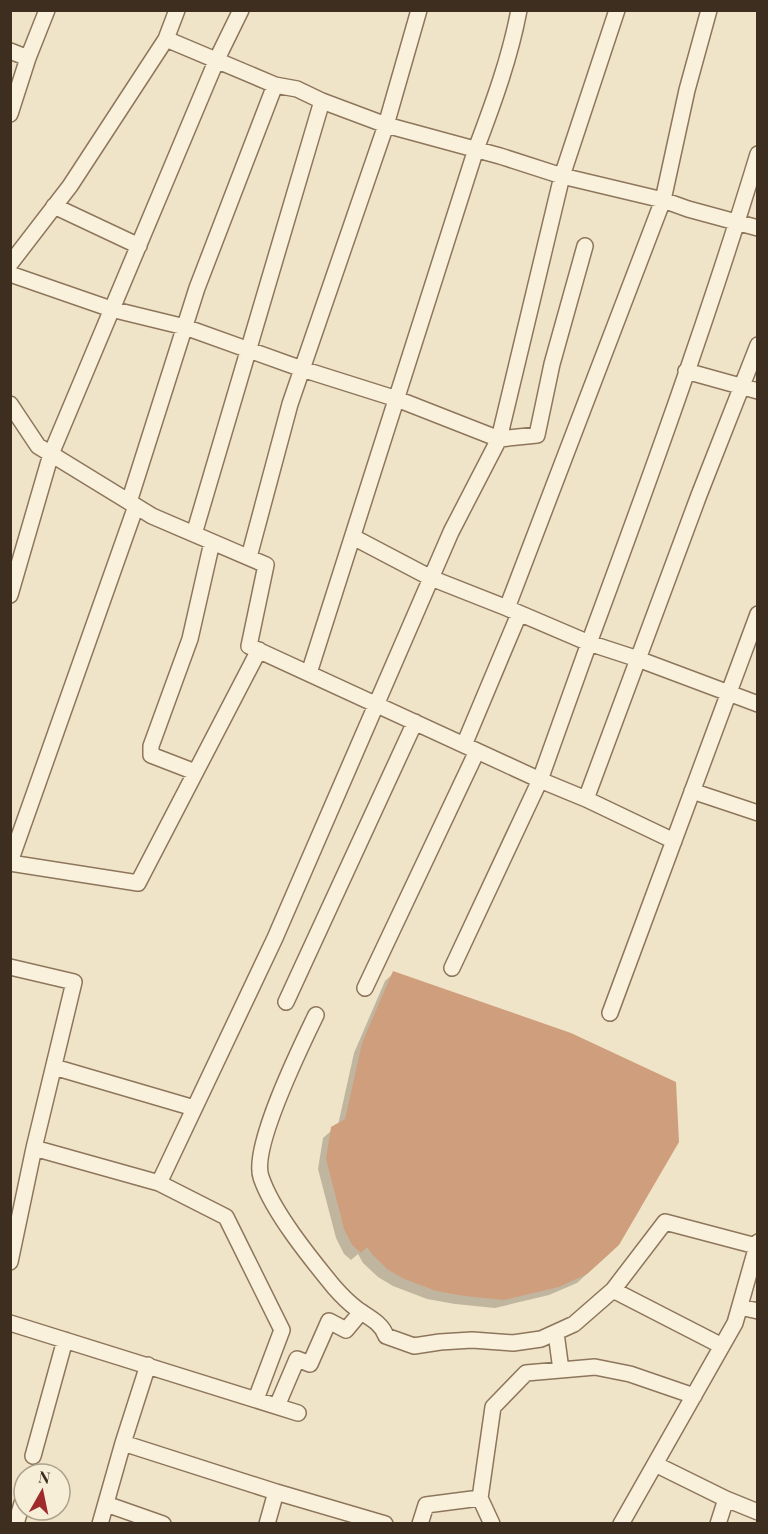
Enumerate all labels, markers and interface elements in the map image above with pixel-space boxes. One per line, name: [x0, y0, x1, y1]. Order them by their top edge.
north arrow: [12, 1462, 72, 1522]
text: N: [37, 1465, 52, 1488]

